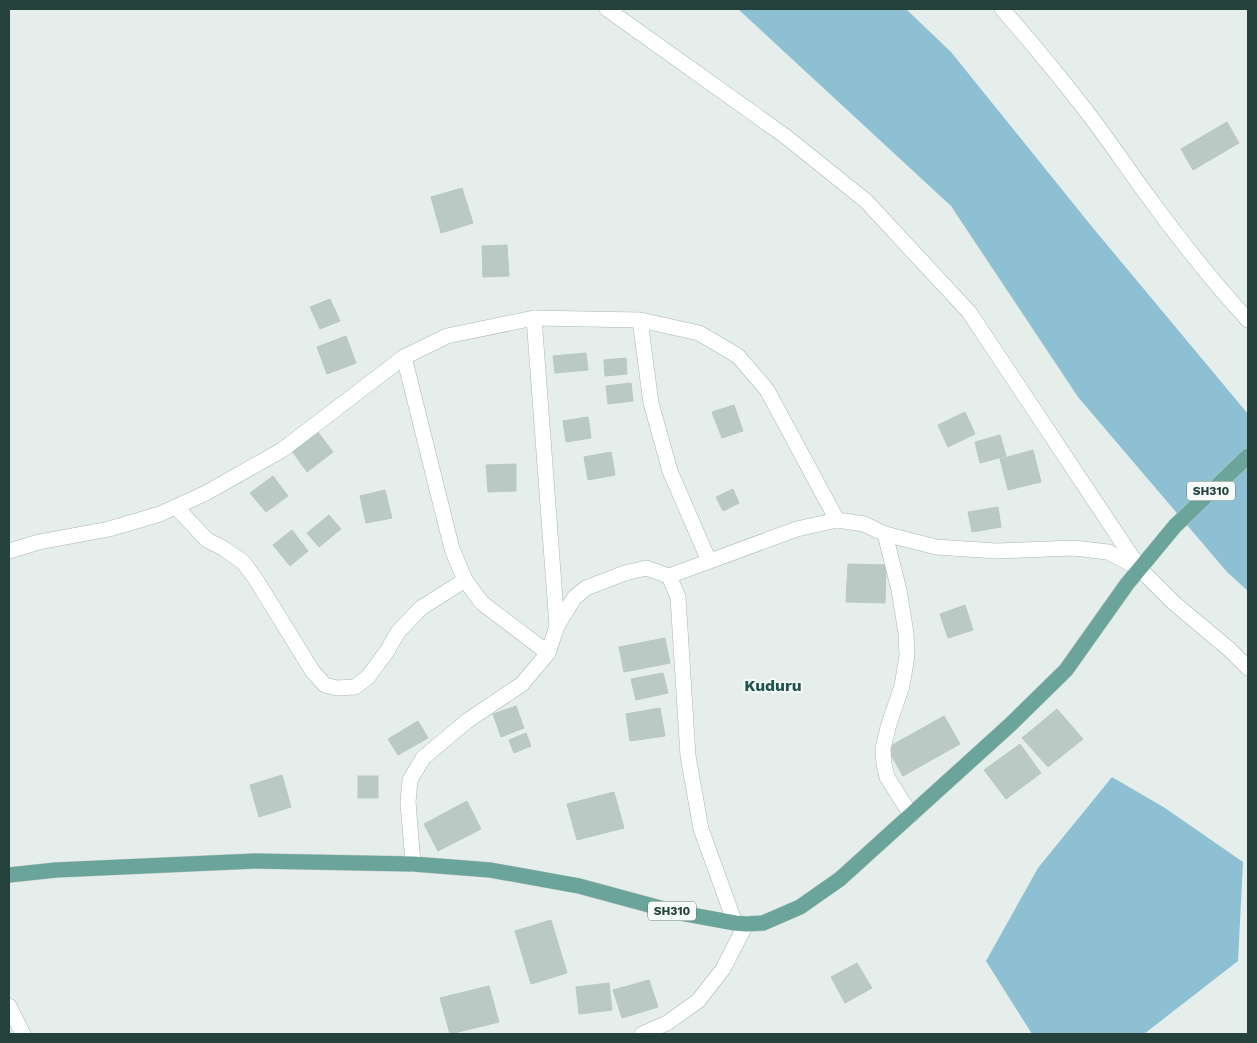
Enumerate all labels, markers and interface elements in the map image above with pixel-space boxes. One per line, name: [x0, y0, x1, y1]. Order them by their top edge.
road number: SH310: [1187, 482, 1235, 501]
district label: Kuduru: [744, 676, 802, 695]
road number: SH310: [648, 901, 696, 920]

